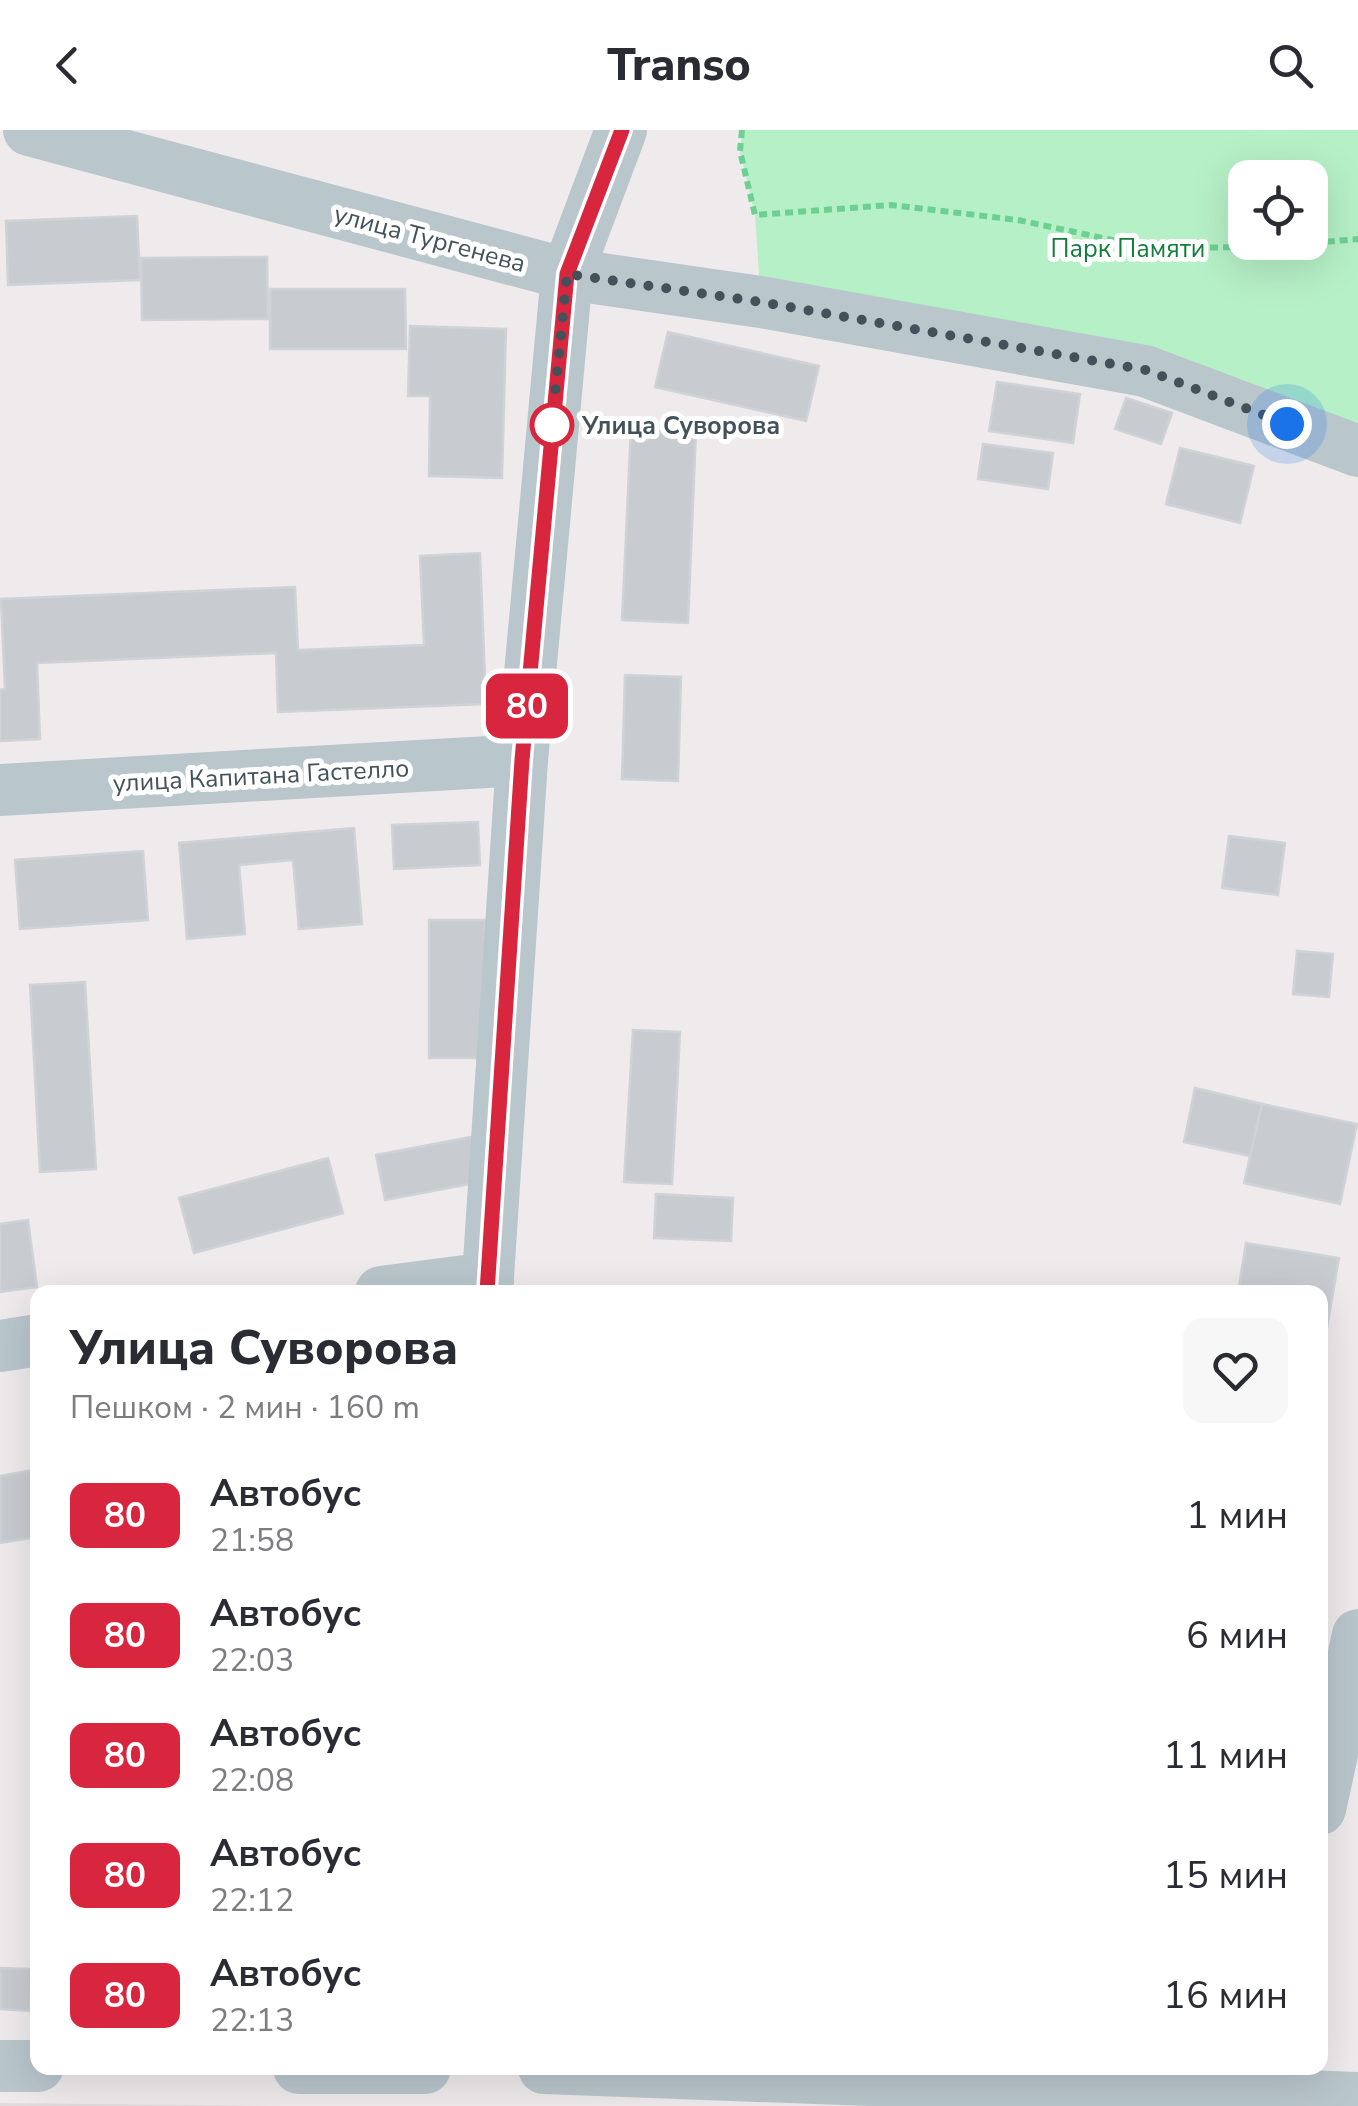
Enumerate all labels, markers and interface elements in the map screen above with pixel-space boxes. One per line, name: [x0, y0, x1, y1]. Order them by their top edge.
text: Transo: [607, 35, 751, 96]
icon: back: [40, 38, 95, 93]
icon: search: [1263, 38, 1318, 93]
map controls: [1228, 160, 1328, 260]
button: locate: [1228, 160, 1328, 260]
street label: улица Тургенева: [330, 197, 529, 281]
park label: Парк Памяти: [1051, 232, 1205, 266]
your location: [1262, 399, 1312, 449]
marker: Улица Суворова: [531, 404, 573, 446]
place label: Улица Суворова: [581, 409, 780, 443]
line badge: 80: [482, 674, 572, 738]
text: 80: [506, 683, 548, 730]
street label: улица Капитана Гастелло: [112, 751, 410, 801]
text: Улица Суворова: [70, 1315, 458, 1381]
button: heart: [1183, 1318, 1288, 1423]
text: Пешком · 2 мин · 160 m: [70, 1386, 420, 1429]
text: Автобус: [210, 1468, 361, 1519]
text: 1 мин: [1186, 1490, 1288, 1541]
text: 80: [104, 1492, 146, 1539]
text: 21:58: [210, 1519, 294, 1562]
text: Автобус: [210, 1588, 361, 1639]
text: 6 мин: [1186, 1610, 1288, 1661]
text: 80: [104, 1612, 146, 1659]
text: 22:03: [210, 1639, 294, 1682]
text: Автобус: [210, 1708, 361, 1759]
text: 11 мин: [1163, 1730, 1288, 1781]
text: 80: [104, 1732, 146, 1779]
text: 22:08: [210, 1759, 294, 1802]
text: Автобус: [210, 1828, 361, 1879]
text: 15 мин: [1163, 1850, 1288, 1901]
text: 80: [104, 1852, 146, 1899]
text: 22:12: [210, 1879, 294, 1922]
text: Автобус: [210, 1948, 361, 1999]
text: 16 мин: [1163, 1970, 1288, 2021]
text: 80: [104, 1972, 146, 2019]
text: 22:13: [210, 1999, 294, 2042]

